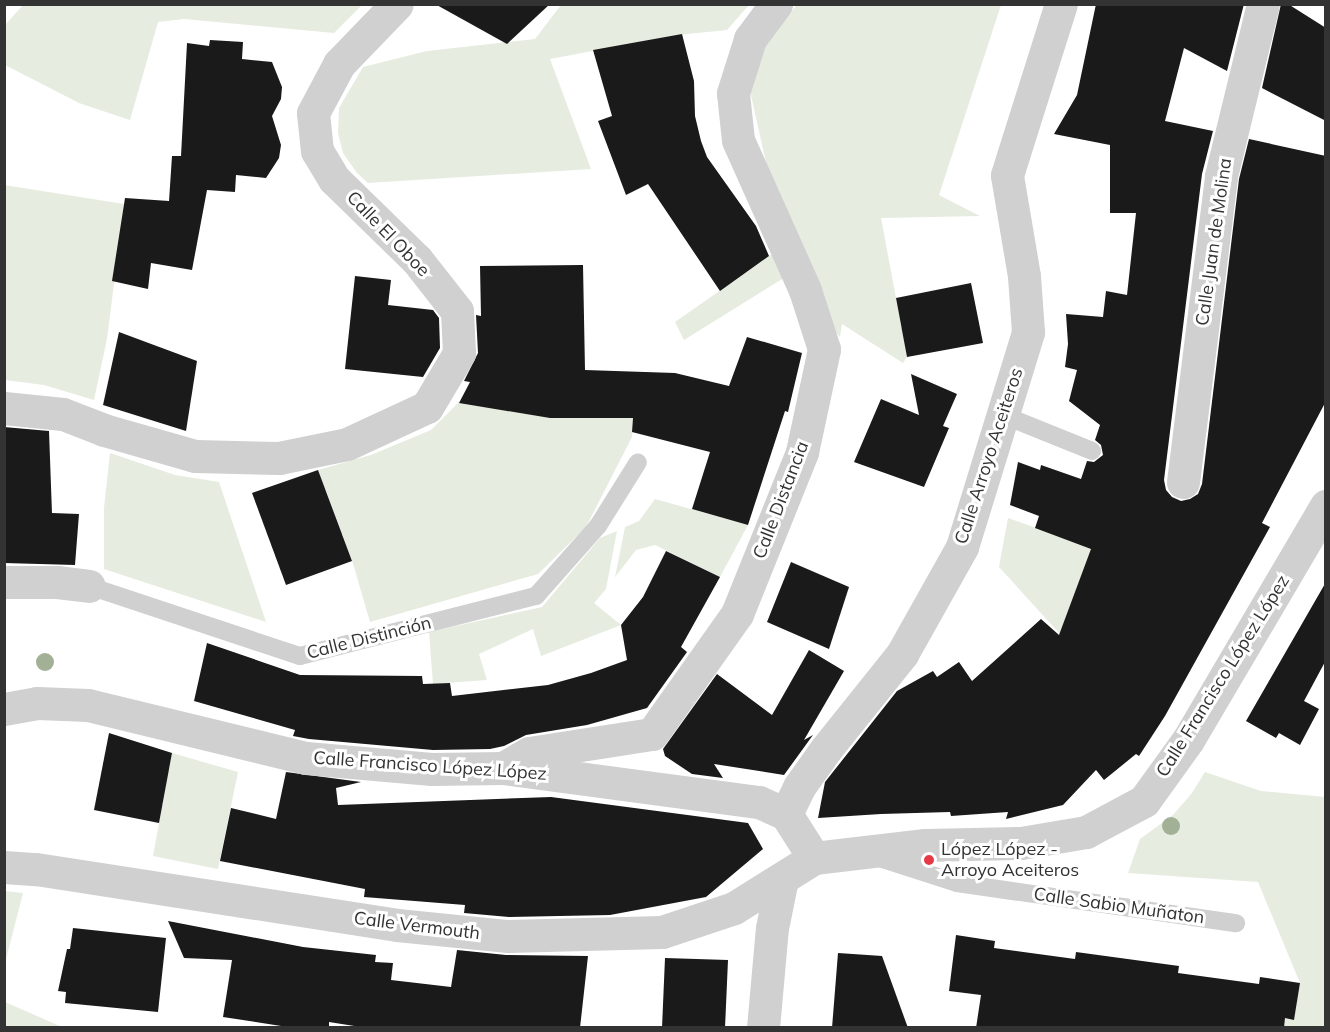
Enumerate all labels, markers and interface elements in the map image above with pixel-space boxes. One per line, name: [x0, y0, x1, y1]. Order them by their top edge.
street label: Calle Juan de Molina: [1192, 157, 1236, 327]
street label: Calle El Oboe: [342, 187, 434, 281]
street label: Calle Arroyo Aceiteros: [950, 365, 1028, 547]
street label: Calle Distancia: [749, 438, 813, 562]
street label: Calle Francisco López López: [1152, 571, 1294, 781]
street label: Calle Distinción: [304, 612, 434, 664]
street label: Calle Francisco López López: [313, 747, 547, 785]
place label: López López - Arroyo Aceiteros: [941, 839, 1079, 882]
marker: López López - Arroyo Aceiteros: [922, 853, 936, 867]
street label: Calle Sabio Muñaton: [1032, 883, 1206, 929]
street label: Calle Vermouth: [353, 908, 481, 944]

